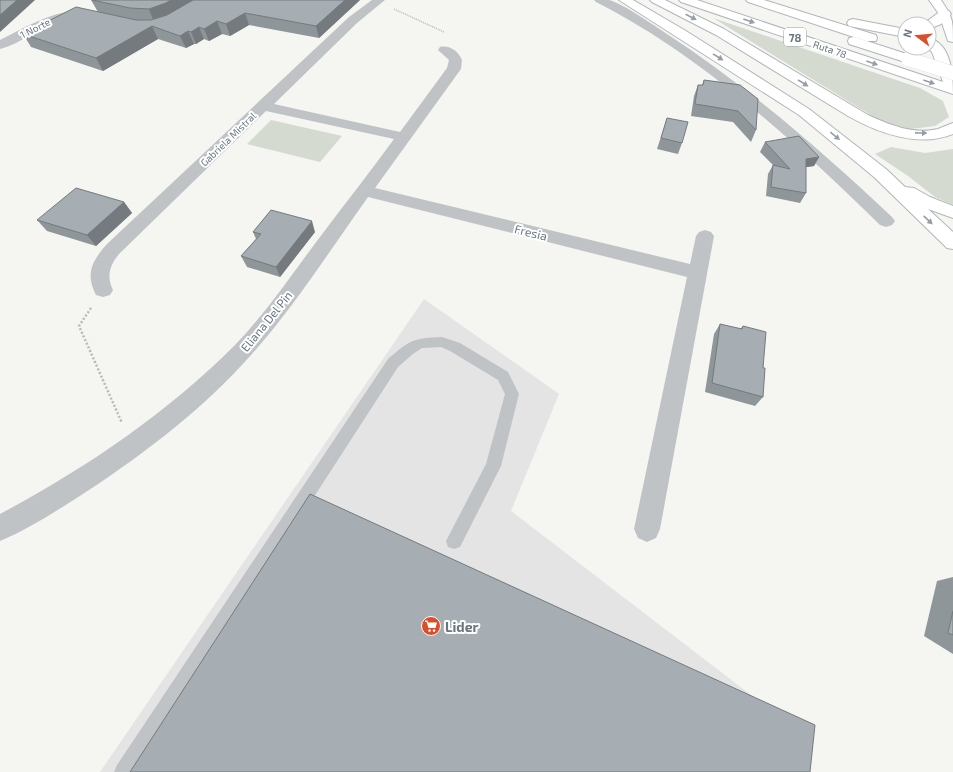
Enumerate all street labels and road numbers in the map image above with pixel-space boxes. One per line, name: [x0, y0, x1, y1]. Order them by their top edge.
street label: 1 Norte: [18, 15, 52, 41]
road number: 78: [784, 28, 806, 46]
street label: Ruta 78: [812, 38, 848, 60]
street label: Gabriela Mistral: [198, 109, 258, 169]
street label: Fresia: [513, 221, 549, 243]
street label: Eliana Del Pin: [237, 288, 295, 354]

